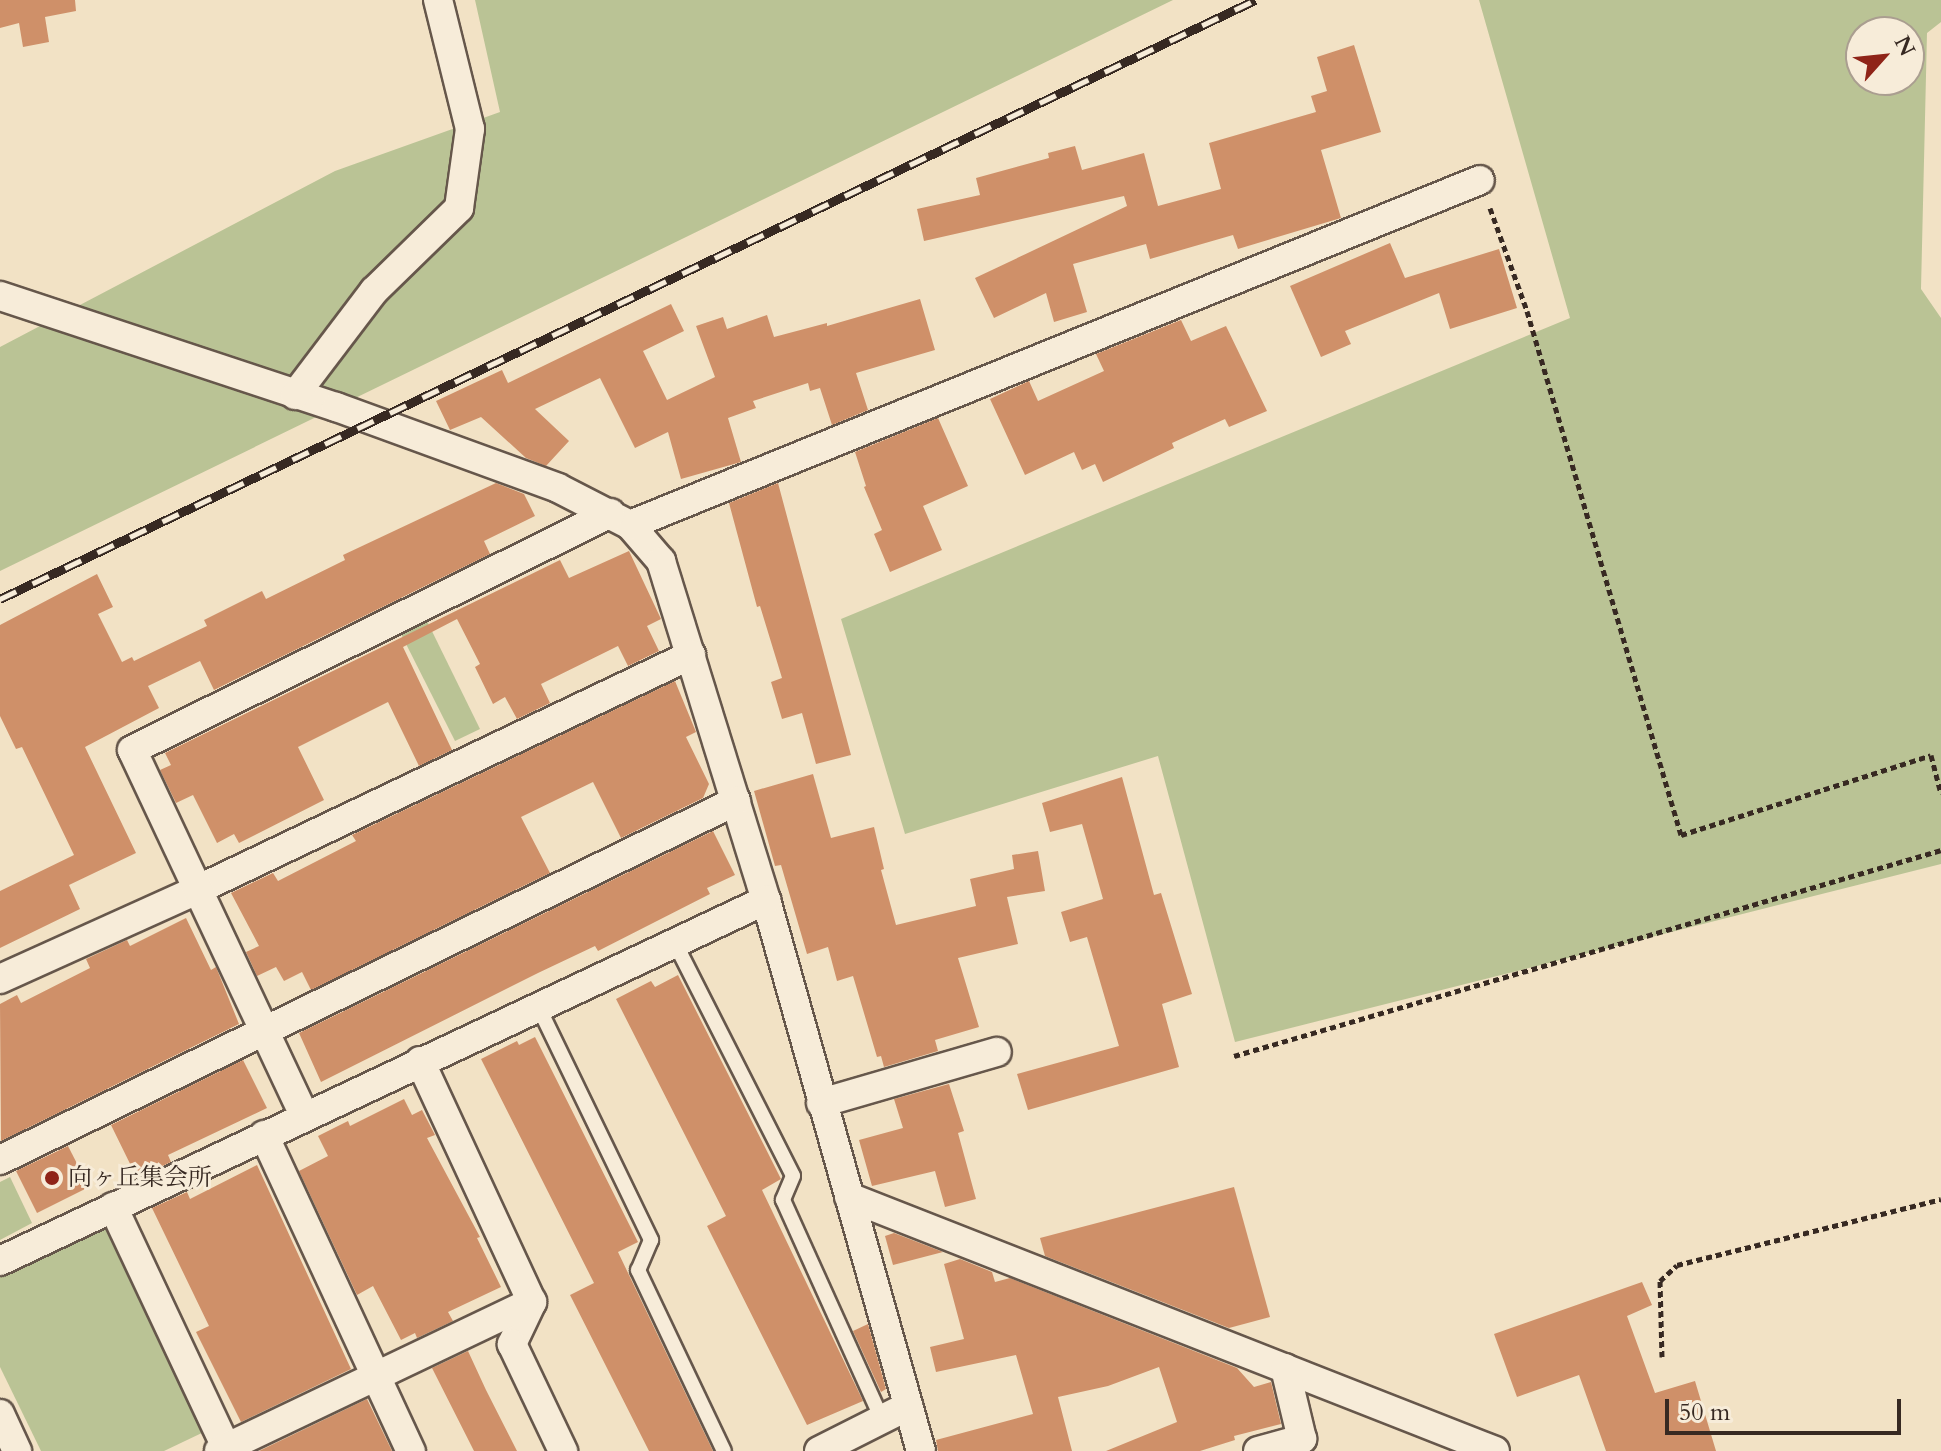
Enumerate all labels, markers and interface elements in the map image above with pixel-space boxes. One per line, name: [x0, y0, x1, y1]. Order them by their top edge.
north arrow: [1845, 16, 1925, 96]
text: N: [1887, 31, 1922, 61]
place label: 向ヶ丘集会所: [68, 1164, 212, 1192]
marker: 向ヶ丘集会所: [43, 1169, 61, 1187]
scale bar: [1669, 1383, 1905, 1433]
text: 50 m: [1679, 1396, 1730, 1429]

